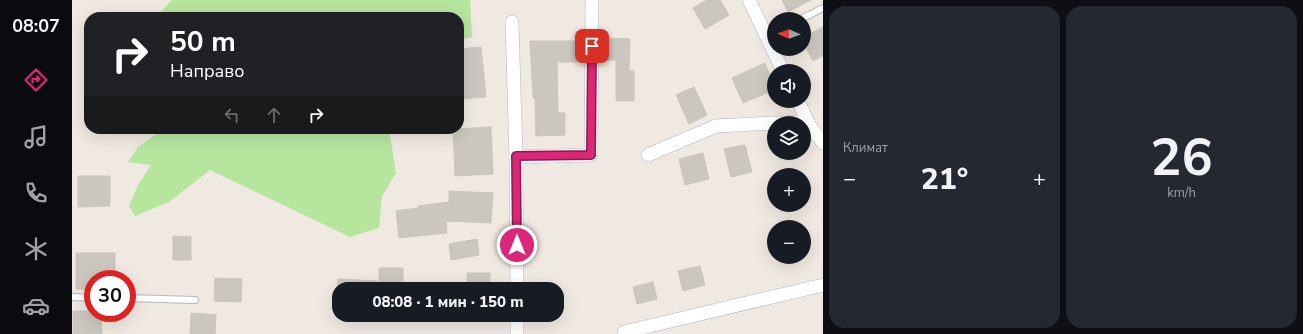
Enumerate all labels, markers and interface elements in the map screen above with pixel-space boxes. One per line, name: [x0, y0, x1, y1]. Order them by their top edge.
north arrow: [767, 12, 811, 56]
map controls: [767, 12, 811, 264]
text: 08:07: [12, 14, 60, 38]
text: 50 m: [170, 23, 236, 61]
icon: right: [104, 28, 156, 80]
pin: [575, 29, 609, 63]
icon: arrive: [581, 35, 603, 57]
text: Направо: [170, 59, 244, 83]
button: sound: [767, 64, 811, 108]
icon: directions: [22, 66, 50, 94]
icon: left: [221, 104, 243, 126]
icon: ahead: [263, 104, 285, 126]
icon: right: [305, 104, 327, 126]
button: layers: [767, 116, 811, 160]
text: 26: [1150, 122, 1213, 193]
icon: music: [22, 123, 50, 151]
text: Климат: [843, 139, 888, 157]
text: 21°: [921, 159, 968, 200]
text: −: [843, 164, 856, 194]
text: +: [1033, 164, 1046, 194]
button: +: [767, 168, 811, 212]
icon: phone: [22, 179, 50, 207]
text: km/h: [1167, 184, 1196, 202]
button: −: [767, 220, 811, 264]
position arrow: [496, 224, 538, 266]
icon: climate: [22, 235, 50, 263]
speed limit sign: 30: [84, 270, 136, 322]
icon: car: [22, 292, 50, 320]
text: 08:08 · 1 мин · 150 m: [372, 292, 524, 312]

